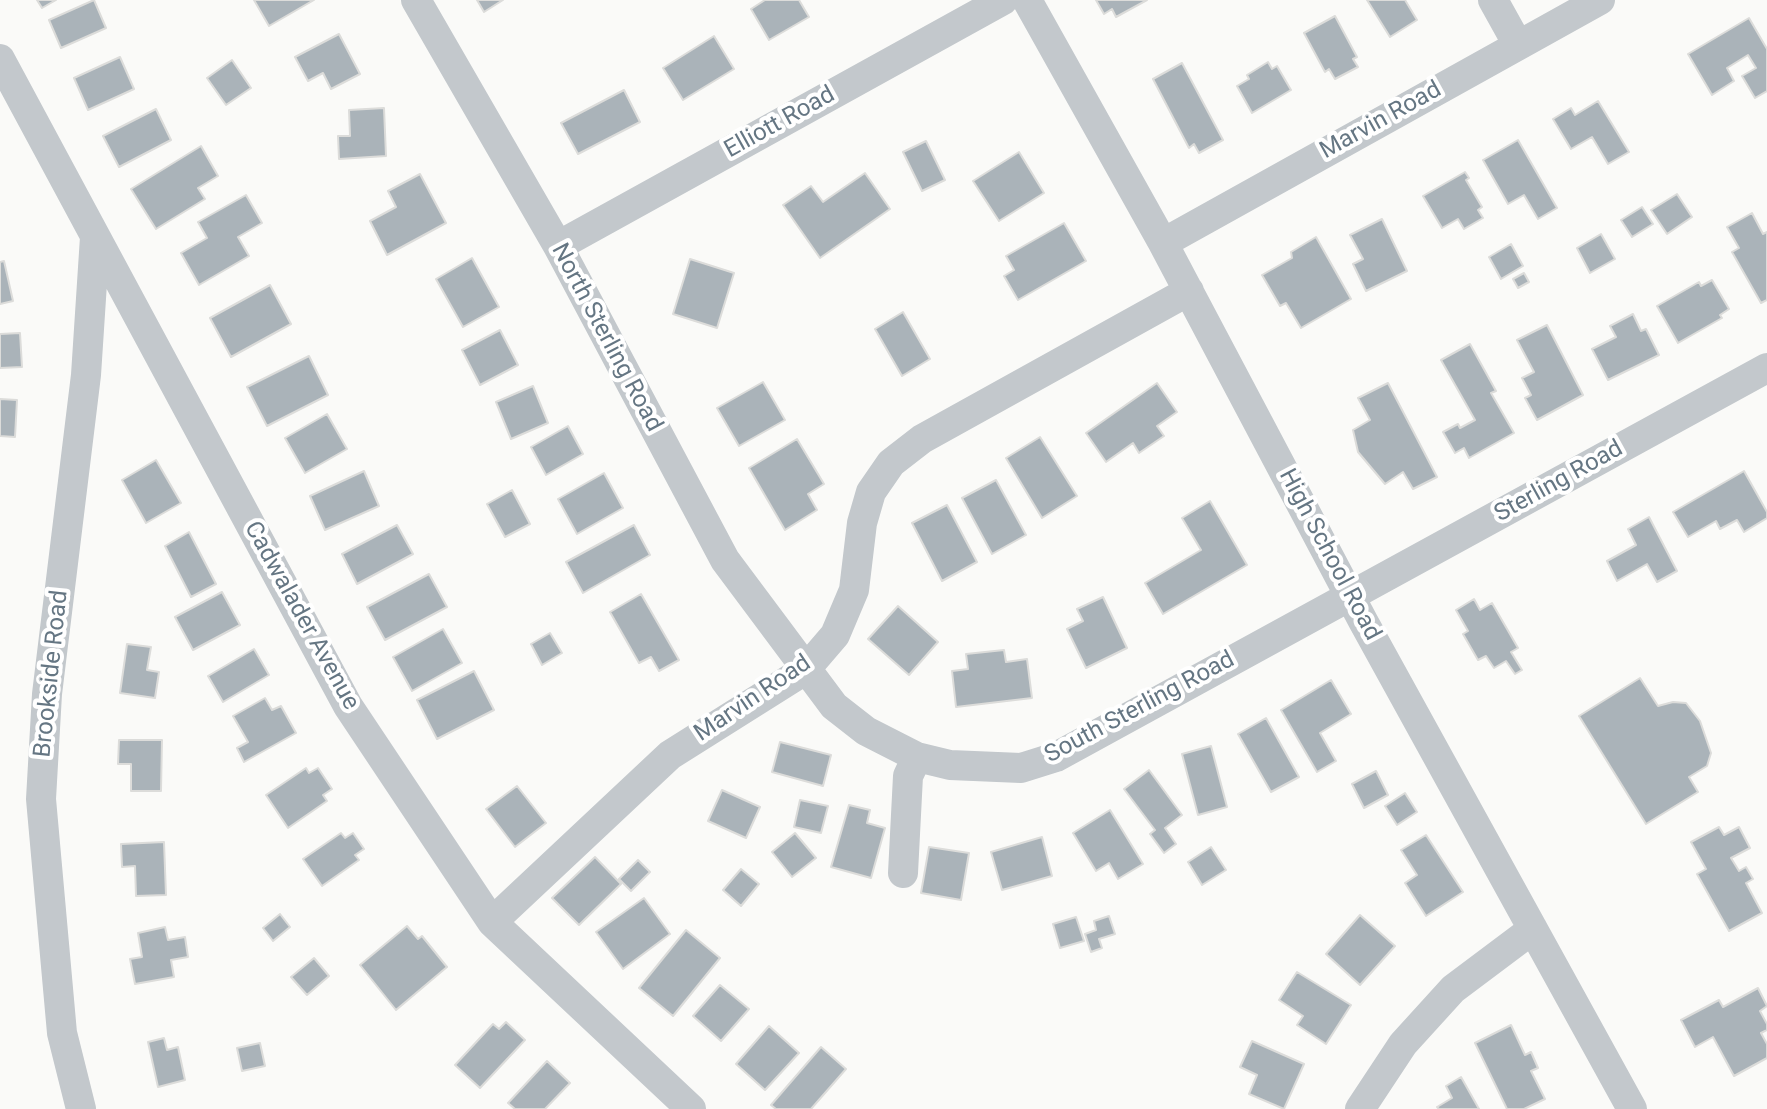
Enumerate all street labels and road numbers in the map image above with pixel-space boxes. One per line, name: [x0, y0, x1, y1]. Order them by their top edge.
street label: Marvin Road: [1315, 76, 1447, 166]
street label: Elliott Road: [720, 81, 840, 165]
street label: North Sterling Road: [544, 239, 668, 437]
street label: Sterling Road: [1490, 435, 1628, 529]
street label: High School Road: [1272, 464, 1386, 646]
street label: Cadwalader Avenue: [237, 517, 365, 715]
street label: Brookside Road: [29, 589, 75, 759]
street label: South Sterling Road: [1040, 646, 1240, 770]
street label: Marvin Road: [689, 650, 817, 748]

